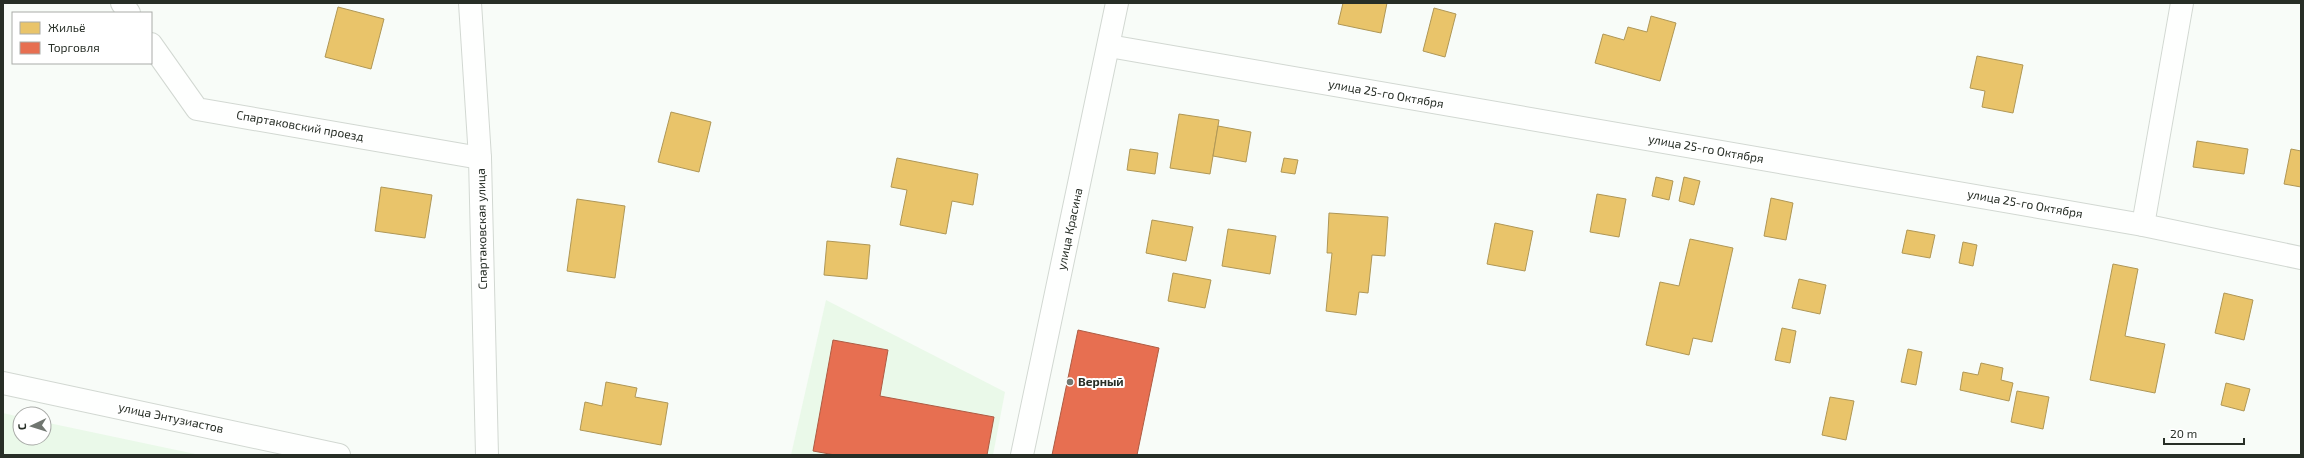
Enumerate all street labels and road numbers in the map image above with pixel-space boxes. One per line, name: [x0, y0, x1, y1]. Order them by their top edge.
street label: улица 25-го Октября: [1327, 76, 1445, 111]
street label: Спартаковский проезд: [235, 107, 365, 143]
street label: улица 25-го Октября: [1647, 131, 1765, 166]
street label: Спартаковская улица: [473, 168, 490, 290]
street label: улица Красина: [1053, 186, 1086, 271]
street label: улица 25-го Октября: [1966, 186, 2084, 221]
street label: улица Энтузиастов: [117, 399, 225, 436]

